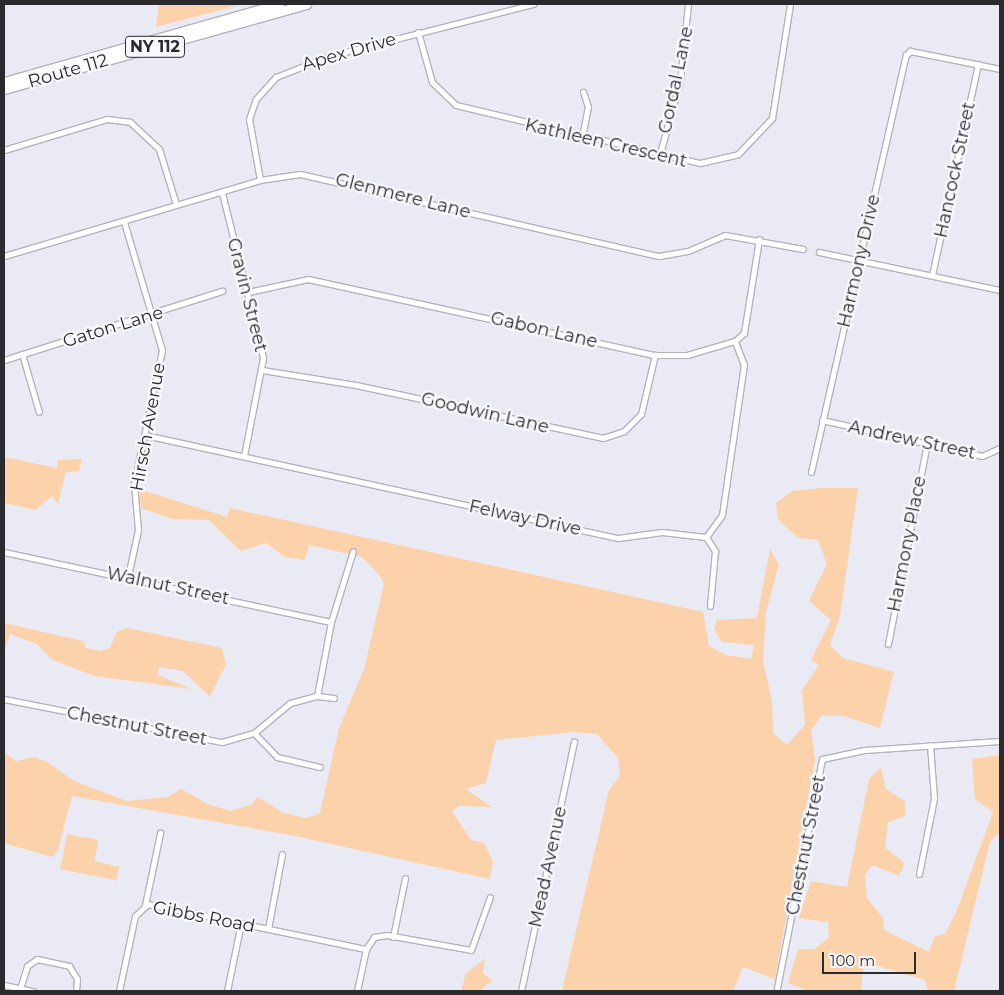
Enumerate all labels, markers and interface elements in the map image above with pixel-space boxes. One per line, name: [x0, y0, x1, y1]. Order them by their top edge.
street label: Gordal Lane: [654, 25, 698, 135]
street label: Apex Drive: [299, 28, 399, 76]
road number: NY 112: [124, 34, 186, 61]
street label: Route 112: [26, 49, 110, 93]
street label: Hancock Street: [930, 100, 980, 240]
street label: Kathleen Crescent: [523, 114, 689, 172]
street label: Glenmere Lane: [333, 169, 473, 223]
street label: Harmony Drive: [833, 192, 885, 330]
street label: Gravin Street: [222, 236, 272, 354]
street label: Gaton Lane: [60, 301, 166, 353]
street label: Gabon Lane: [488, 307, 600, 353]
street label: Hirsch Avenue: [126, 361, 170, 493]
street label: Goodwin Lane: [419, 388, 551, 438]
street label: Andrew Street: [846, 416, 978, 464]
street label: Harmony Place: [883, 474, 931, 614]
street label: Felway Drive: [467, 496, 583, 540]
street label: Walnut Street: [105, 562, 231, 610]
street label: Chestnut Street: [65, 702, 209, 750]
street label: Chestnut Street: [782, 773, 830, 917]
street label: Mead Avenue: [525, 804, 571, 930]
street label: Gibbs Road: [151, 897, 257, 937]
scale bar: [824, 942, 918, 974]
text: 100 m: [830, 951, 875, 970]

